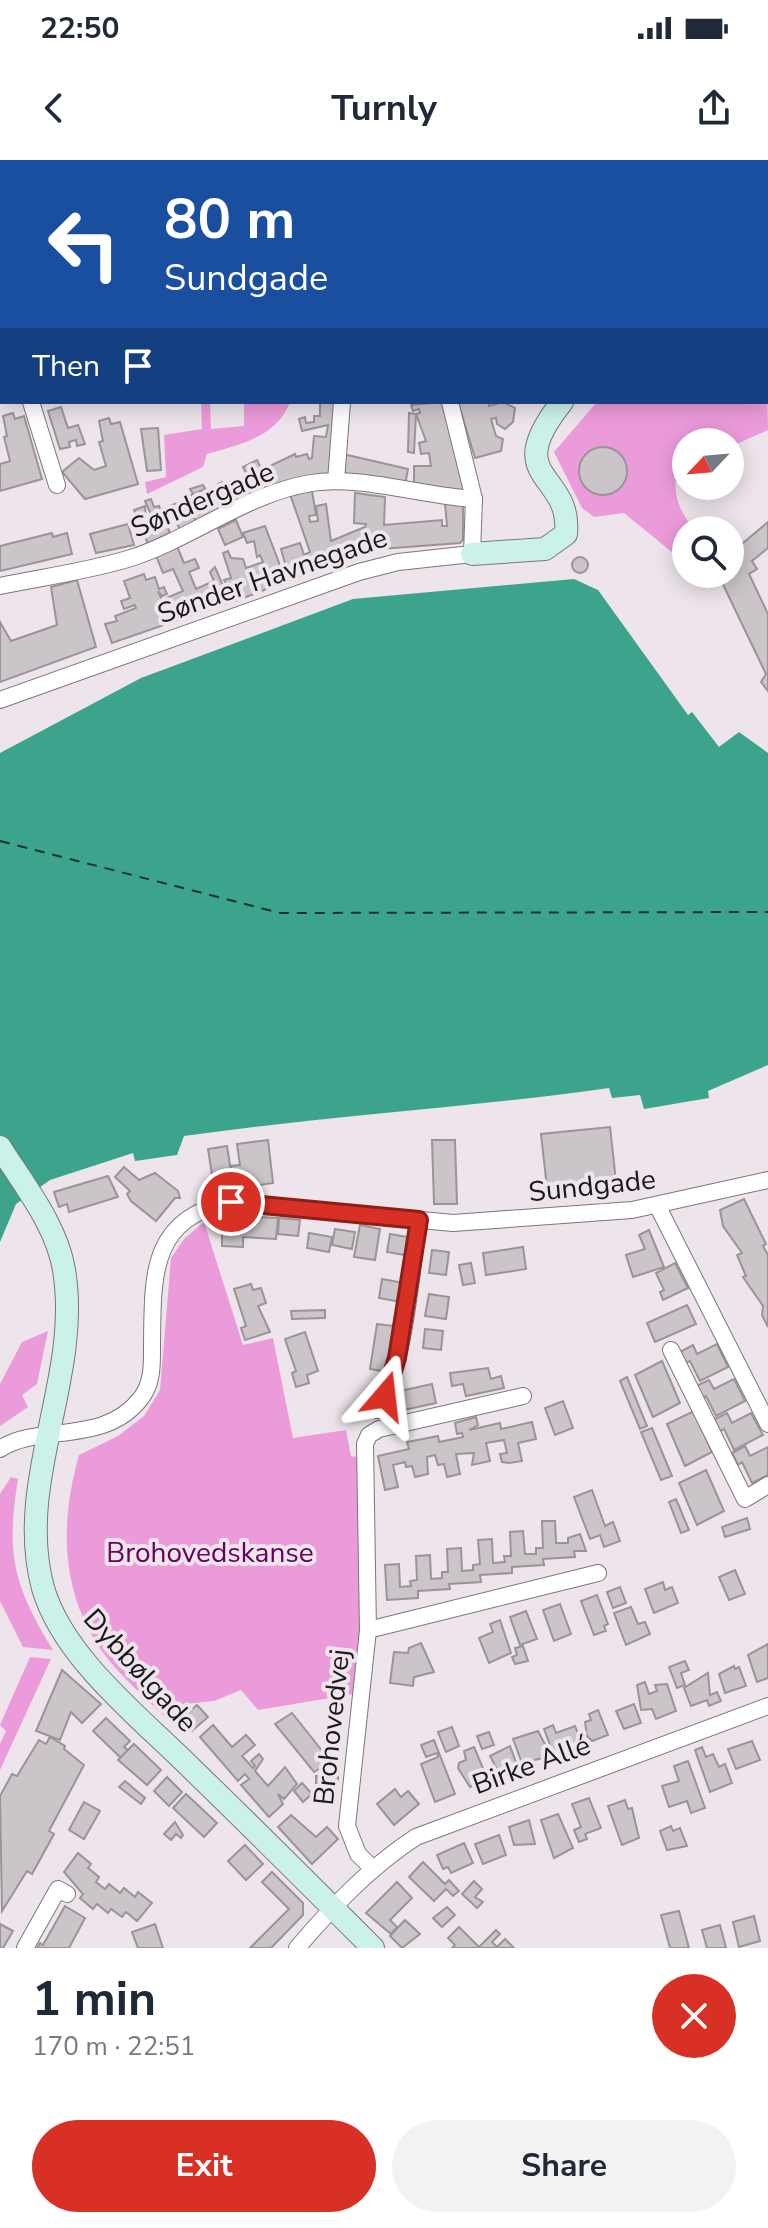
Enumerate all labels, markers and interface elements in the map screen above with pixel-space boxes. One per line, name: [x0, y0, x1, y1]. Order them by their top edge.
text: 22:50: [40, 8, 119, 49]
text: Turnly: [331, 84, 437, 133]
icon: back: [32, 86, 76, 130]
icon: share: [692, 86, 736, 130]
text: 80 m: [164, 181, 295, 258]
icon: left: [32, 192, 136, 296]
text: Sundgade: [164, 254, 328, 303]
icon: arrive: [116, 344, 160, 388]
text: Then: [32, 346, 100, 387]
north arrow: [672, 428, 744, 500]
map controls: [672, 428, 744, 588]
street label: Søndergade: [125, 453, 280, 547]
button: search: [672, 516, 744, 588]
street label: Sønder Havnegade: [152, 519, 392, 633]
street label: Sundgade: [527, 1160, 658, 1212]
pin: [197, 1168, 265, 1236]
icon: arrive: [209, 1180, 253, 1224]
position arrow: [343, 1354, 427, 1438]
park label: Brohovedskanse: [106, 1534, 314, 1572]
street label: Dybbølgade: [75, 1601, 206, 1741]
street label: Brohovedvej: [305, 1647, 359, 1807]
street label: Birke Allé: [467, 1726, 596, 1804]
text: 1 min: [32, 1966, 156, 2032]
button: close: [652, 1974, 736, 2058]
text: 170 m · 22:51: [32, 2029, 195, 2064]
button: Exit: [32, 2120, 376, 2212]
button: Share: [392, 2120, 736, 2212]

